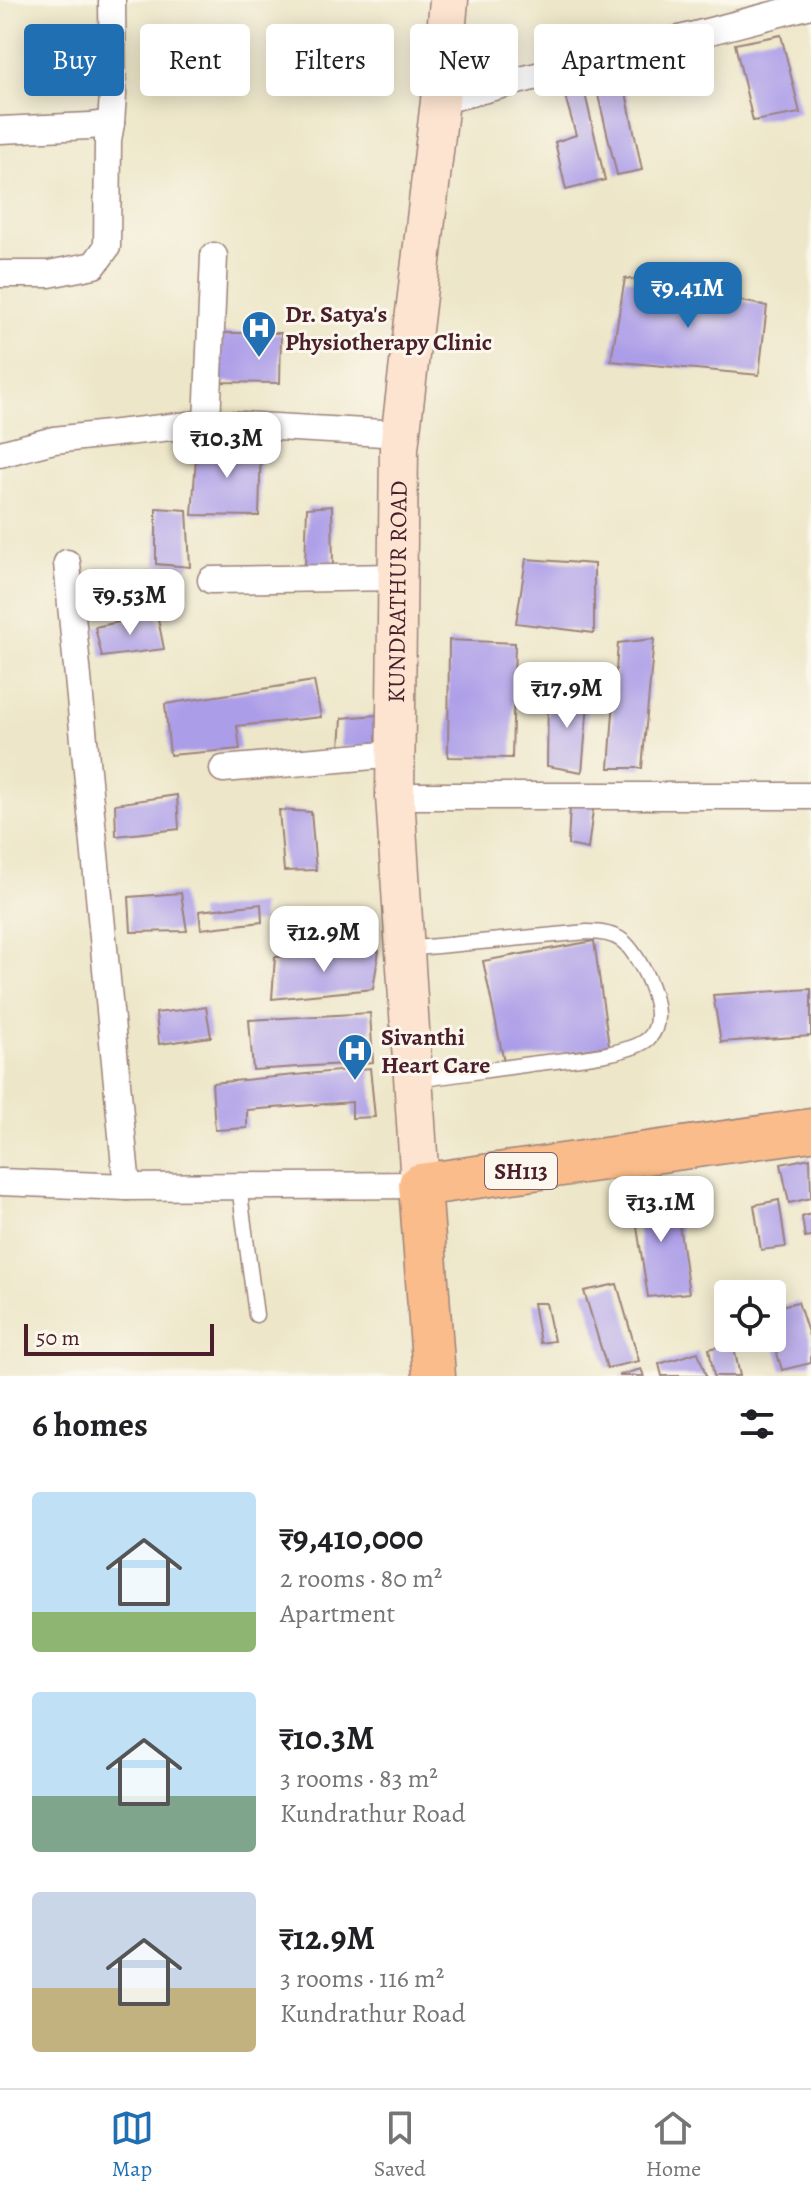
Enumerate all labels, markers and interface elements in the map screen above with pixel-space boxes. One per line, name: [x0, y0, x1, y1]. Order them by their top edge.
chip: Buy: [24, 24, 124, 96]
chip: Rent: [140, 24, 250, 96]
chip: Filters: [266, 24, 394, 96]
chip: New: [410, 24, 518, 96]
chip: Apartment: [534, 24, 714, 96]
pin: ₹9.41M: [623, 262, 753, 330]
text: ₹9.41M: [652, 270, 724, 305]
place label: Dr. Satya's Physiotherapy Clinic: [285, 298, 492, 358]
hospital icon: Dr. Satya's Physiotherapy Clinic: [240, 309, 278, 359]
pin: ₹10.3M: [162, 412, 292, 480]
text: ₹10.3M: [191, 420, 263, 455]
street label: KUNDRATHUR ROAD: [380, 480, 415, 703]
pin: ₹9.53M: [65, 569, 195, 637]
text: ₹9.53M: [93, 577, 167, 612]
pin: ₹17.9M: [502, 662, 632, 730]
text: ₹17.9M: [531, 670, 603, 705]
pin: ₹12.9M: [259, 906, 389, 974]
text: ₹12.9M: [288, 914, 360, 949]
place label: Sivanthi Heart Care: [381, 1021, 490, 1081]
hospital icon: Sivanthi Heart Care: [336, 1032, 374, 1082]
road number: SH113: [485, 1153, 557, 1189]
pin: ₹13.1M: [596, 1176, 726, 1244]
text: ₹13.1M: [627, 1184, 695, 1219]
map controls: [714, 1280, 786, 1352]
button: locate: [714, 1280, 786, 1352]
scale bar: [24, 1320, 214, 1356]
text: 50 m: [36, 1323, 80, 1353]
text: 6 homes: [32, 1401, 148, 1448]
icon: filters: [735, 1402, 779, 1446]
text: ₹9,410,000: [280, 1514, 423, 1561]
icon: home: [96, 1524, 192, 1620]
text: 2 rooms · 80 m²: [280, 1561, 442, 1596]
text: Apartment: [280, 1596, 395, 1631]
text: ₹10.3M: [280, 1714, 375, 1761]
icon: home: [96, 1724, 192, 1820]
text: 3 rooms · 83 m²: [280, 1761, 438, 1796]
text: Kundrathur Road: [280, 1796, 466, 1831]
text: ₹12.9M: [280, 1914, 375, 1961]
icon: home: [96, 1924, 192, 2020]
text: 3 rooms · 116 m²: [280, 1961, 444, 1996]
text: Kundrathur Road: [280, 1996, 466, 2031]
tab: Map: [110, 2106, 154, 2184]
tab: Saved: [374, 2106, 426, 2184]
tab: Home: [646, 2106, 701, 2184]

